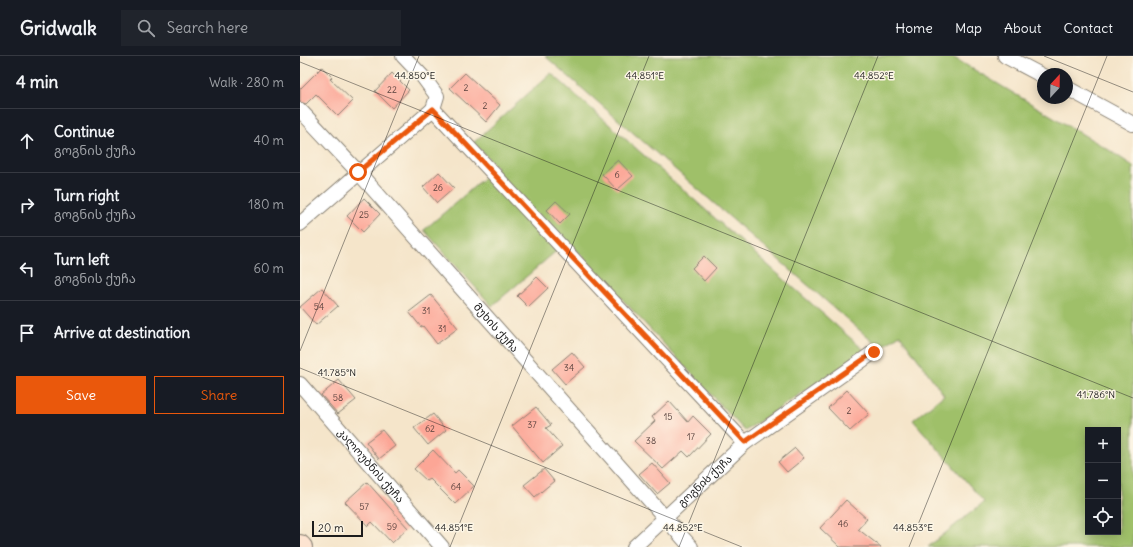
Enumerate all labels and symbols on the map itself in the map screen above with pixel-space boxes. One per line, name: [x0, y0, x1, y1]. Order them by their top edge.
north arrow: [1037, 68, 1073, 104]
text: 44.850°E: [395, 69, 436, 82]
text: 44.851°E: [626, 69, 664, 82]
text: 44.852°E: [854, 69, 894, 82]
house number: 2: [464, 82, 469, 93]
house number: 22: [387, 84, 397, 95]
house number: 2: [483, 100, 488, 111]
route start: [349, 163, 367, 181]
house number: 6: [614, 169, 620, 180]
house number: 26: [433, 182, 443, 193]
house number: 25: [359, 209, 369, 220]
street label: მუხის ქუჩა: [471, 300, 522, 355]
house number: 54: [314, 301, 324, 312]
house number: 31: [422, 305, 430, 316]
house number: 31: [438, 323, 446, 334]
route end: [865, 343, 883, 361]
house number: 34: [564, 362, 574, 373]
text: 41.785°N: [318, 366, 356, 379]
text: 41.786°N: [1077, 388, 1115, 401]
house number: 58: [333, 392, 343, 403]
house number: 2: [847, 405, 852, 416]
house number: 15: [664, 411, 672, 422]
house number: 37: [527, 419, 537, 430]
house number: 62: [425, 423, 435, 434]
street label: კალოუბნის ქუჩა: [335, 425, 407, 506]
house number: 17: [687, 431, 696, 442]
house number: 38: [646, 435, 656, 446]
street label: გოგნის ქუჩა: [675, 452, 735, 510]
house number: 64: [451, 481, 461, 492]
house number: 57: [359, 501, 369, 512]
house number: 46: [838, 518, 848, 529]
scale bar: [312, 519, 363, 538]
house number: 59: [387, 521, 397, 532]
text: 44.851°E: [435, 521, 473, 534]
text: 44.852°E: [663, 521, 703, 534]
text: 44.853°E: [893, 521, 933, 534]

